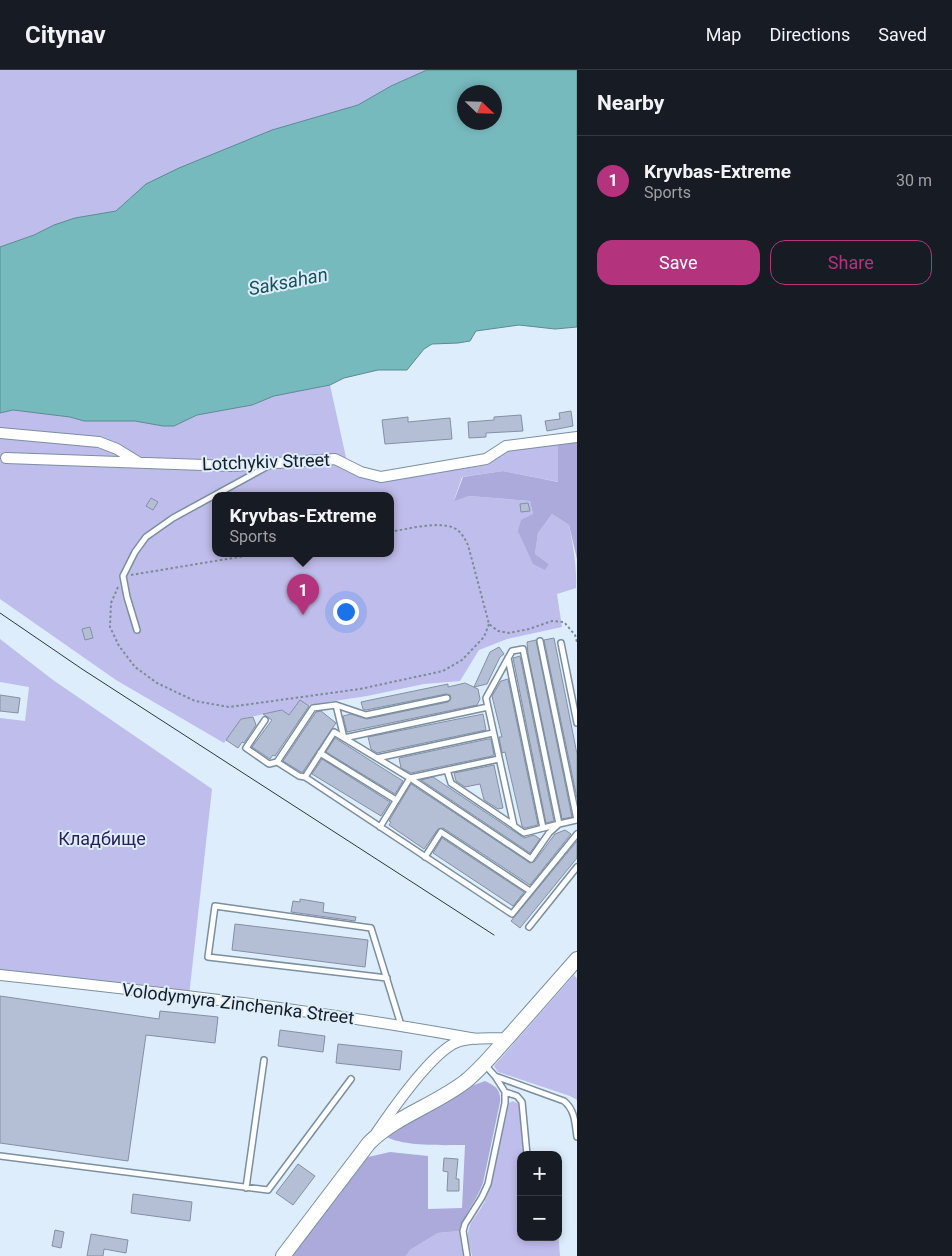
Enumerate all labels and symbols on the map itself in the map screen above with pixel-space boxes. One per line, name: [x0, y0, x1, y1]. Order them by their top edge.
north arrow: [457, 85, 502, 130]
water label: Saksahan: [247, 263, 330, 300]
street label: Lotchykiv Street: [202, 449, 330, 474]
pin: 1: [287, 574, 319, 615]
your location: [333, 599, 359, 625]
park label: Кладбище: [58, 828, 146, 849]
street label: Volodymyra Zinchenka Street: [121, 979, 355, 1028]

